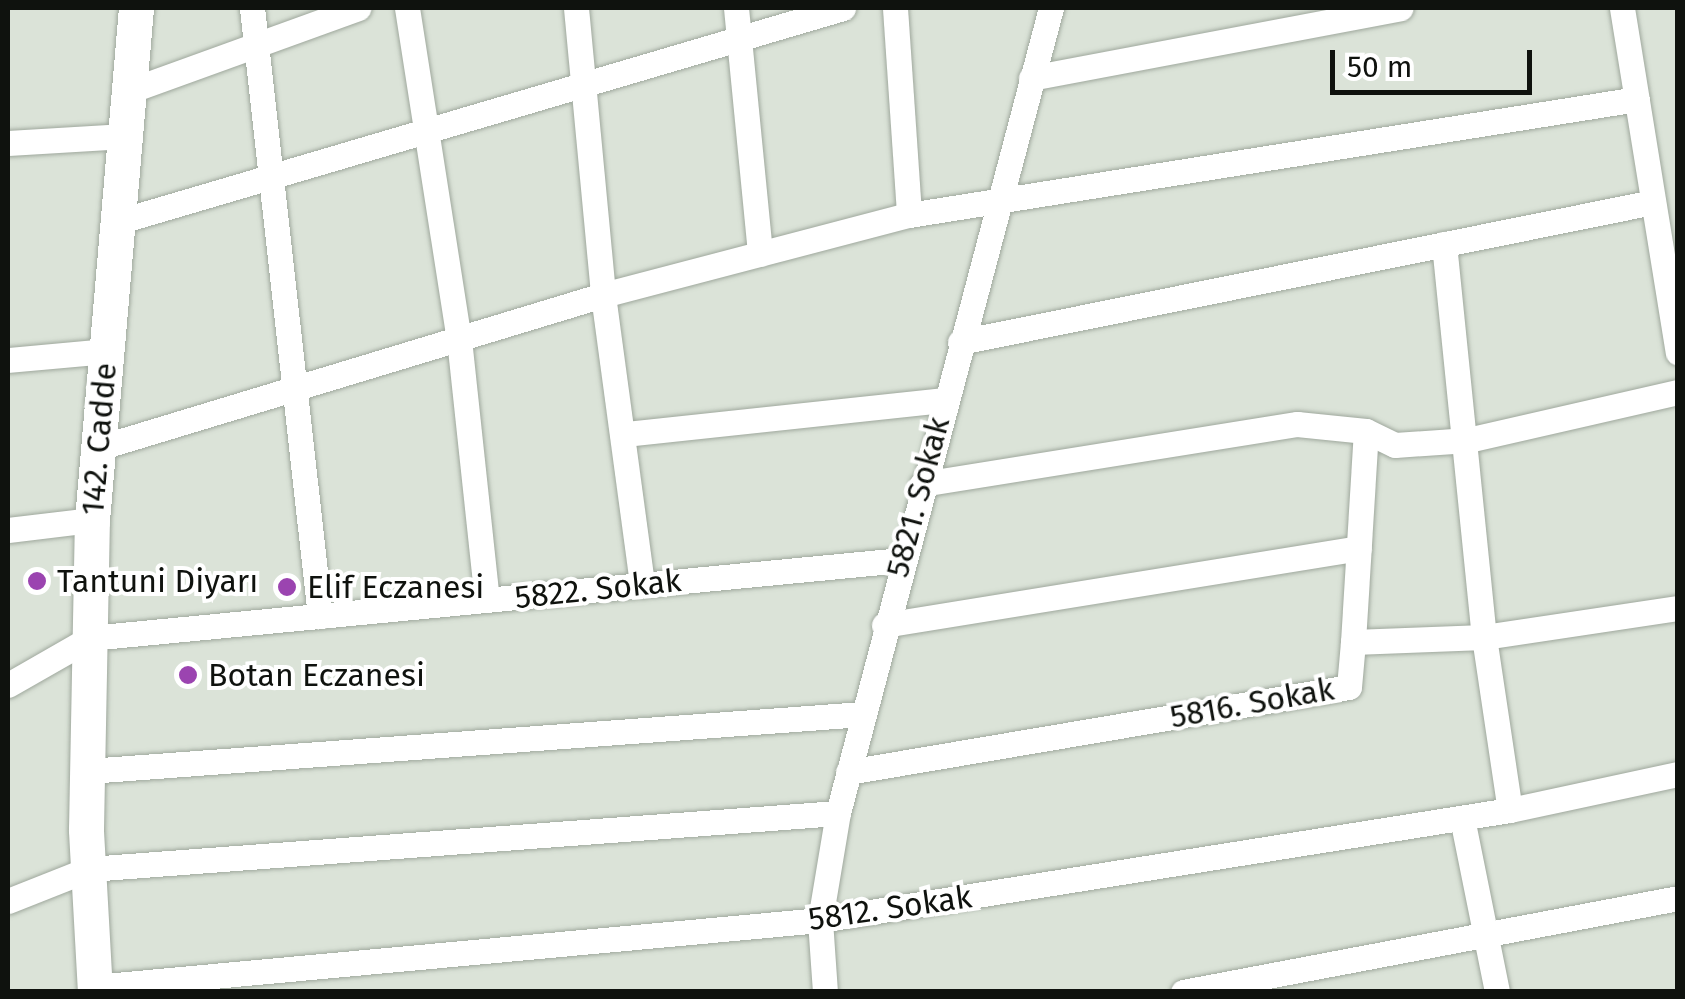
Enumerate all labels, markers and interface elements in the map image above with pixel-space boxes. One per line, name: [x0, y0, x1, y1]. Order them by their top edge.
scale bar: [1335, 30, 1538, 92]
text: 50 m: [1347, 49, 1412, 85]
street label: 142. Cadde: [73, 361, 125, 517]
street label: 5821. Sokak: [878, 413, 958, 581]
street label: 5822. Sokak: [513, 561, 683, 617]
place label: Tantuni Diyarı: [57, 562, 258, 600]
place label: Elif Eczanesi: [307, 568, 484, 606]
marker: Tantuni Diyarı: [26, 570, 48, 592]
marker: Elif Eczanesi: [276, 576, 298, 598]
place label: Botan Eczanesi: [208, 656, 425, 694]
marker: Botan Eczanesi: [177, 664, 199, 686]
street label: 5816. Sokak: [1167, 670, 1337, 736]
street label: 5812. Sokak: [806, 878, 974, 938]

